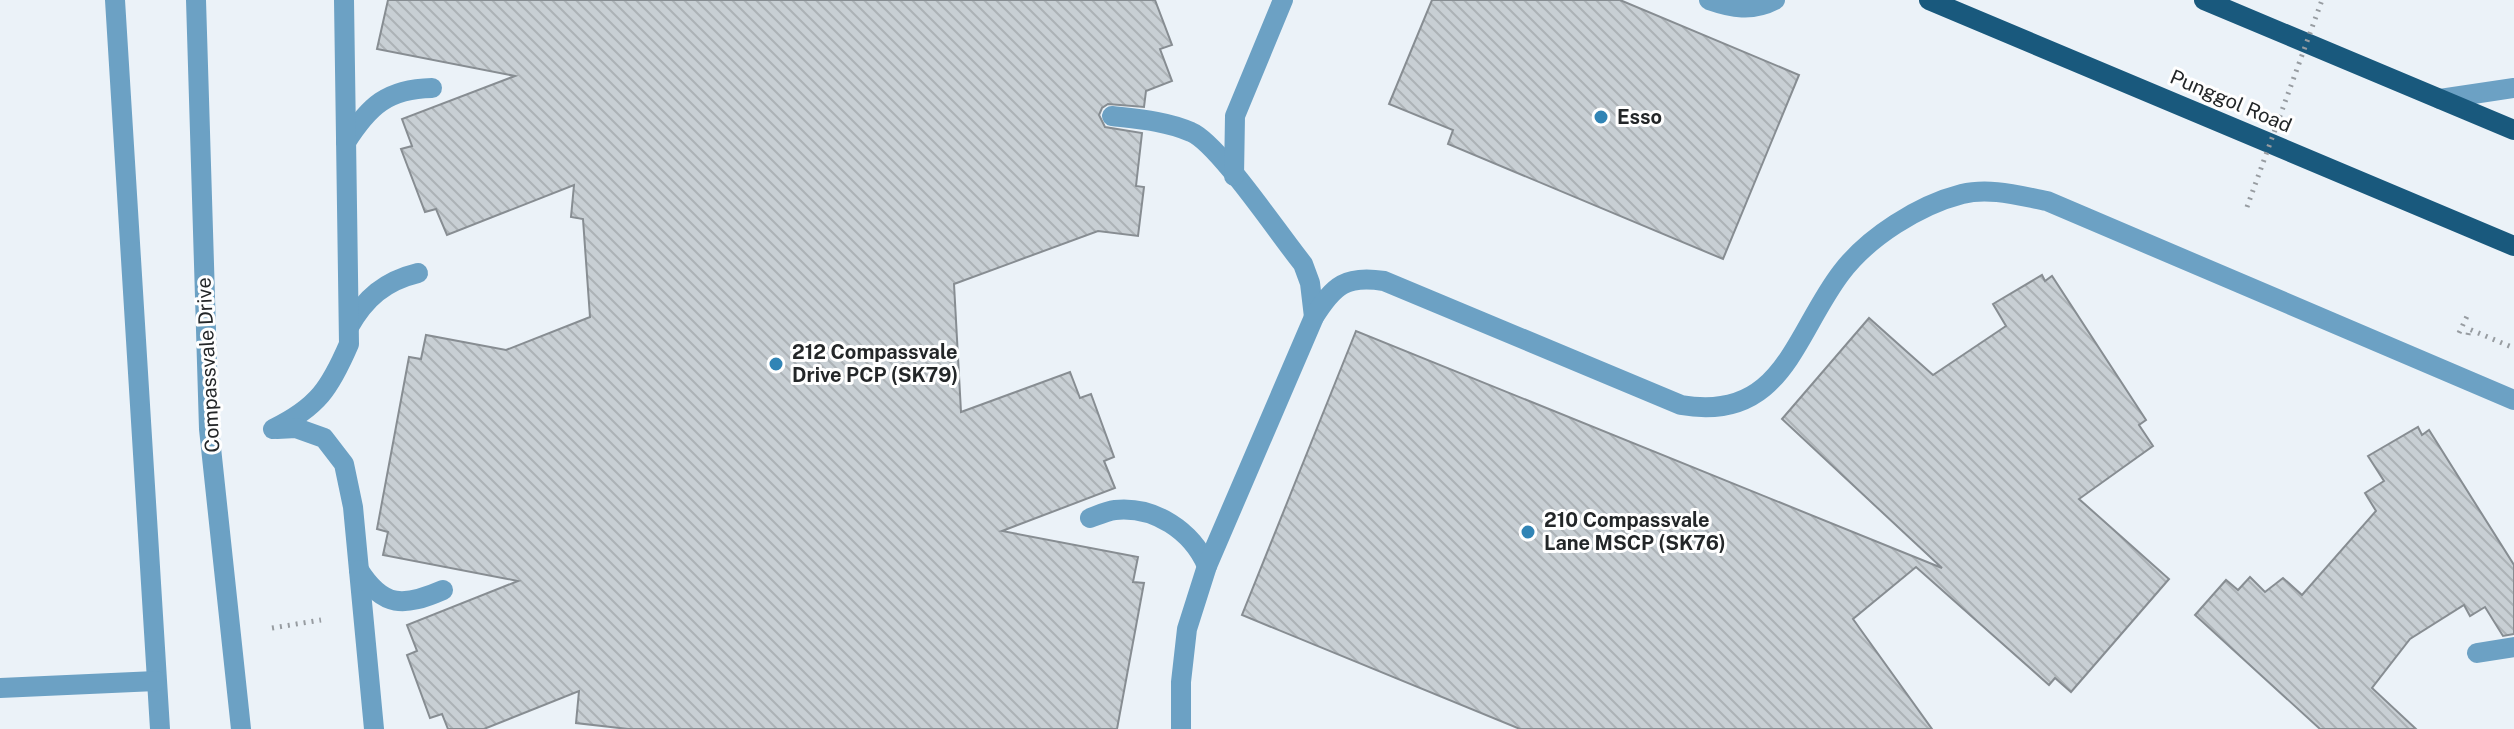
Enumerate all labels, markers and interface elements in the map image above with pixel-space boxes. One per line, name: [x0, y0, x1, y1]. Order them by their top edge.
street label: Punggol Road: [2167, 65, 2295, 137]
place label: Esso: [1617, 105, 1662, 129]
marker: Esso: [1592, 108, 1610, 126]
street label: Compassvale Drive: [191, 277, 225, 453]
place label: 212 Compassvale Drive PCP (SK79): [792, 340, 958, 387]
marker: 212 Compassvale Drive PCP (SK79): [767, 355, 785, 373]
place label: 210 Compassvale Lane MSCP (SK76): [1544, 508, 1726, 555]
marker: 210 Compassvale Lane MSCP (SK76): [1519, 523, 1537, 541]

